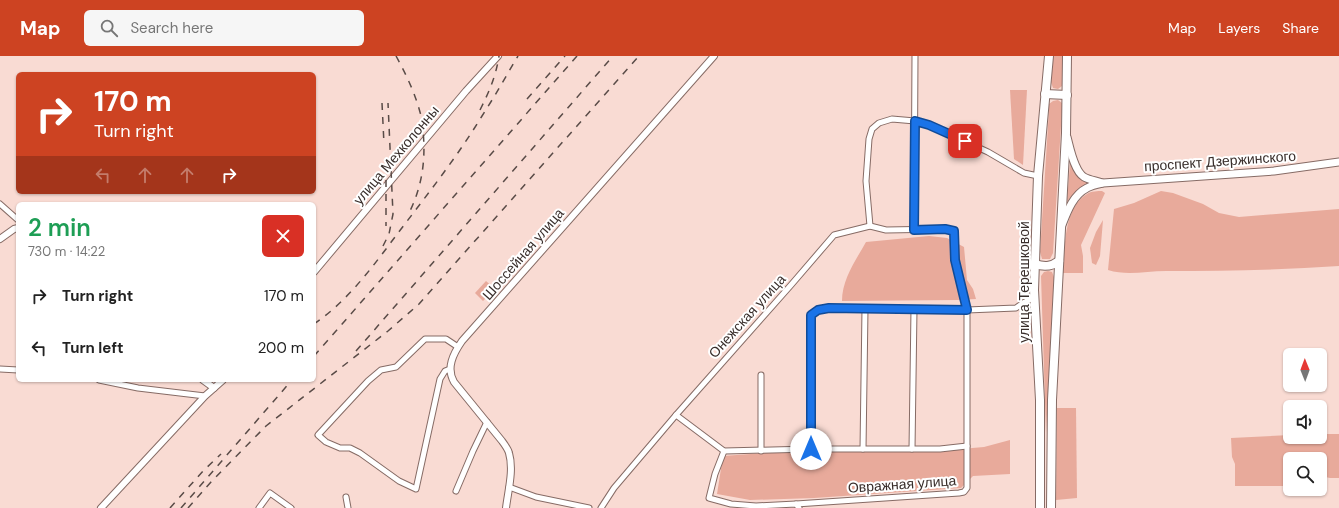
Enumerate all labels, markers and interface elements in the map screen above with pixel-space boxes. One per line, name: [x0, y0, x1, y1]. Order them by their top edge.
search box: [84, 10, 364, 46]
text: Map: [20, 16, 60, 41]
icon: search: [98, 17, 120, 39]
text: Search here: [130, 18, 213, 38]
text: Map: [1168, 19, 1196, 37]
text: Layers: [1218, 19, 1260, 37]
text: Share: [1282, 19, 1319, 37]
text: 170 m: [94, 83, 172, 120]
icon: right: [28, 88, 80, 140]
street label: улица Мехколонны: [349, 102, 443, 208]
text: Turn right: [94, 119, 174, 143]
pin: [948, 124, 982, 158]
icon: arrive: [954, 130, 976, 152]
street label: проспект Дзержинского: [1143, 147, 1297, 175]
icon: left: [92, 164, 114, 186]
icon: ahead: [134, 164, 156, 186]
icon: ahead: [176, 164, 198, 186]
icon: right: [218, 164, 240, 186]
street label: Шоссейная улица: [478, 204, 568, 304]
text: 2 min: [28, 212, 91, 243]
button: close: [262, 215, 304, 257]
street label: улица Терешковой: [1015, 221, 1033, 343]
text: 730 m · 14:22: [28, 243, 105, 260]
street label: Онежская улица: [705, 270, 789, 362]
icon: right: [28, 285, 50, 307]
text: Turn right: [62, 286, 133, 306]
text: 170 m: [264, 286, 304, 306]
icon: left: [28, 337, 50, 359]
text: Turn left: [62, 338, 123, 358]
text: 200 m: [258, 338, 304, 358]
north arrow: [1283, 348, 1327, 392]
map controls: [1283, 348, 1327, 496]
button: sound: [1283, 400, 1327, 444]
position arrow: [790, 428, 832, 470]
button: search: [1283, 452, 1327, 496]
street label: Овражная улица: [847, 471, 957, 497]

